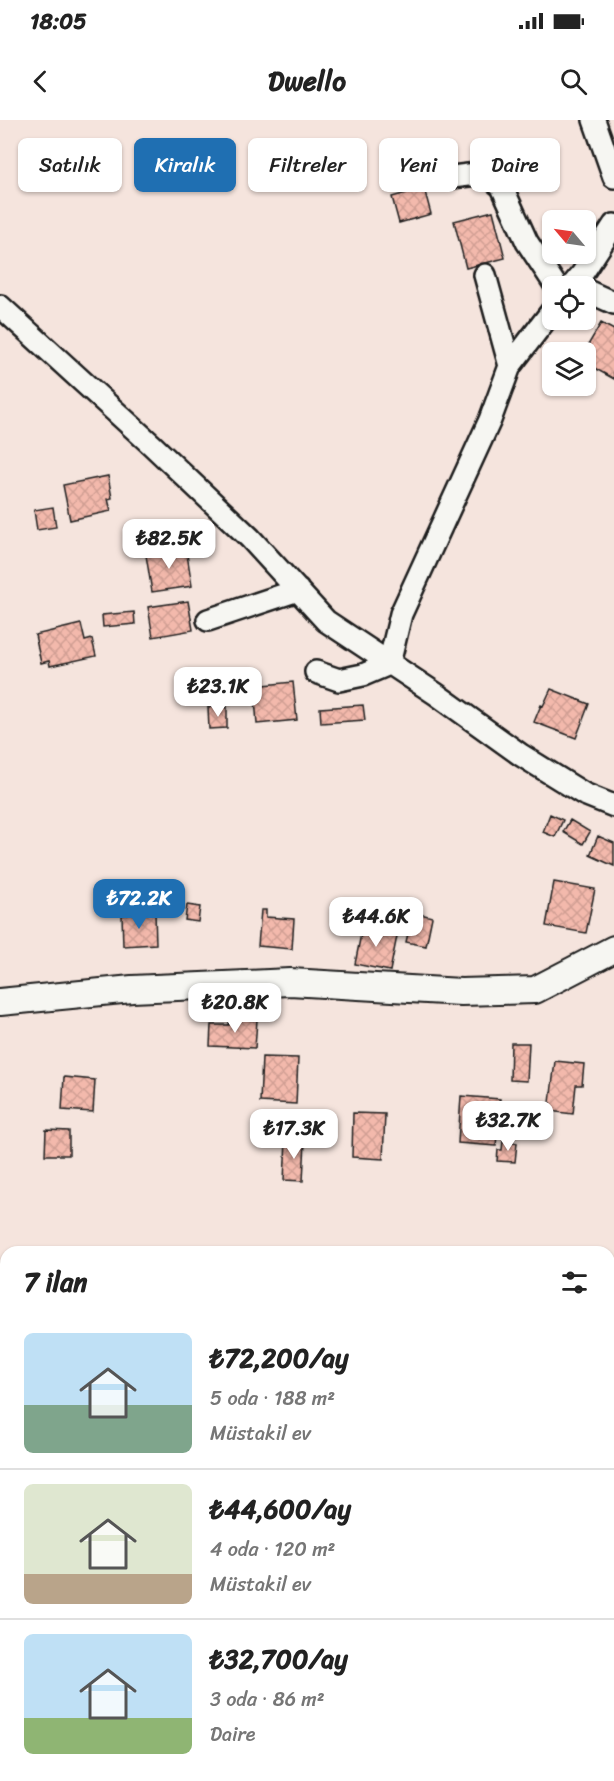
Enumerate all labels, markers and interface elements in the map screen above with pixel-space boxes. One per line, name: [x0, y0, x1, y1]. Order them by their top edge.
text: 18:05: [30, 2, 87, 41]
text: Dwello: [268, 57, 346, 105]
icon: back: [24, 65, 57, 98]
icon: search: [557, 65, 590, 98]
chip: Satılık: [18, 138, 122, 192]
chip: Kiralık: [134, 138, 236, 192]
chip: Filtreler: [248, 138, 367, 192]
chip: Yeni: [379, 138, 458, 192]
chip: Daire: [470, 138, 560, 192]
north arrow: [542, 210, 596, 264]
map controls: [542, 210, 596, 396]
button: locate: [542, 276, 596, 330]
button: layers: [542, 342, 596, 396]
pin: ₺82.5K: [120, 519, 218, 570]
text: ₺82.5K: [136, 521, 202, 556]
pin: ₺23.1K: [169, 667, 267, 718]
text: ₺23.1K: [188, 669, 248, 704]
pin: ₺72.2K: [90, 879, 188, 930]
text: ₺72.2K: [107, 881, 171, 916]
pin: ₺44.6K: [327, 897, 425, 948]
text: ₺44.6K: [343, 899, 409, 934]
pin: ₺20.8K: [186, 983, 284, 1034]
text: ₺20.8K: [202, 985, 268, 1020]
pin: ₺32.7K: [459, 1101, 557, 1152]
text: ₺32.7K: [476, 1103, 540, 1138]
pin: ₺17.3K: [245, 1109, 343, 1160]
text: ₺17.3K: [264, 1111, 324, 1146]
text: 7 ilan: [24, 1259, 87, 1305]
icon: filters: [558, 1266, 591, 1299]
text: ₺72,200/ay: [210, 1335, 349, 1381]
icon: home: [72, 1357, 144, 1429]
text: 5 oda · 188 m²: [210, 1381, 335, 1416]
text: Müstakil ev: [210, 1416, 311, 1451]
text: ₺44,600/ay: [210, 1486, 351, 1532]
icon: home: [72, 1508, 144, 1580]
text: 4 oda · 120 m²: [210, 1532, 335, 1567]
text: Müstakil ev: [210, 1567, 311, 1602]
text: ₺32,700/ay: [210, 1636, 348, 1682]
icon: home: [72, 1658, 144, 1730]
text: 3 oda · 86 m²: [210, 1682, 325, 1717]
text: Daire: [210, 1717, 255, 1752]

